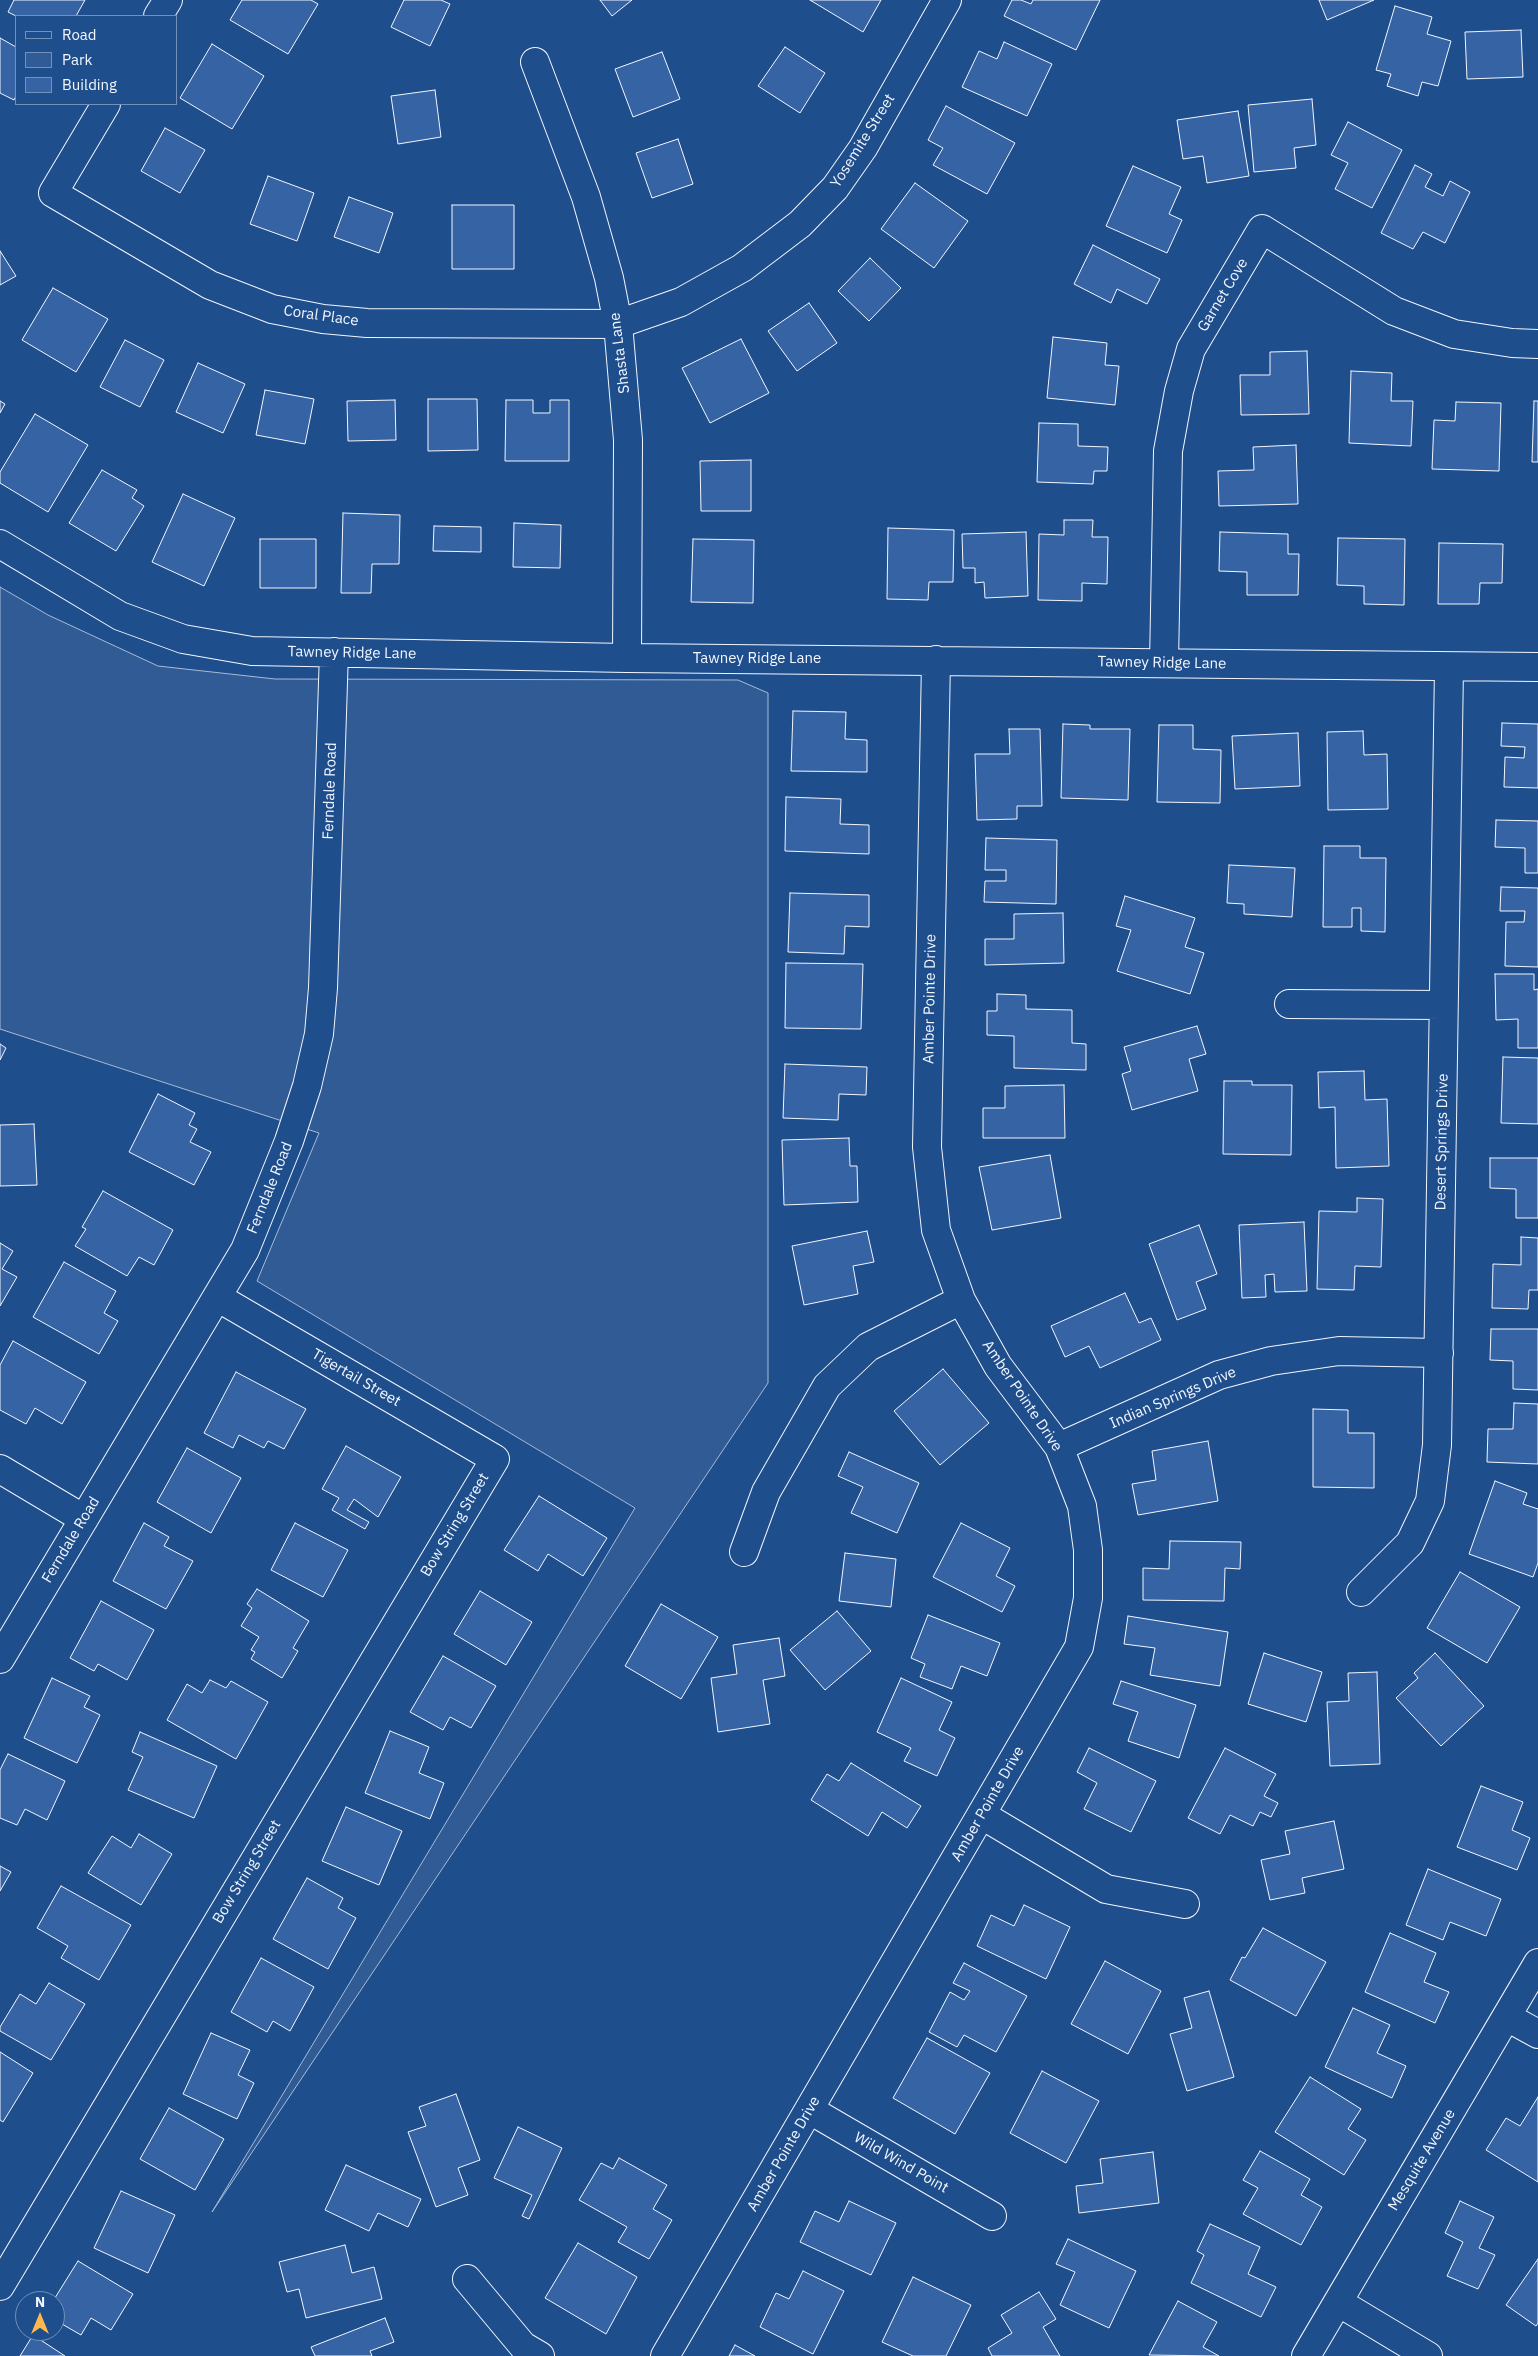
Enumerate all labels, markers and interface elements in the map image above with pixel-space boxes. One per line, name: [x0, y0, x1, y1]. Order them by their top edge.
legend: [15, 15, 178, 105]
text: Road: [62, 25, 97, 44]
text: Park: [62, 50, 92, 69]
text: Building: [62, 75, 117, 94]
street label: Yosemite Street: [827, 91, 899, 191]
street label: Garnet Cove: [1194, 255, 1252, 335]
street label: Coral Place: [282, 302, 360, 330]
street label: Shasta Lane: [606, 311, 634, 395]
street label: Tawney Ridge Lane: [288, 643, 416, 663]
street label: Tawney Ridge Lane: [693, 650, 821, 668]
street label: Tawney Ridge Lane: [1098, 653, 1226, 673]
street label: Ferndale Road: [319, 742, 341, 840]
street label: Amber Pointe Drive: [920, 934, 940, 1064]
street label: Desert Springs Drive: [1432, 1073, 1452, 1211]
street label: Ferndale Road: [243, 1140, 297, 1236]
street label: Amber Pointe Drive: [978, 1337, 1066, 1455]
street label: Tigertail Street: [308, 1345, 404, 1411]
street label: Indian Springs Drive: [1107, 1363, 1239, 1433]
street label: Bow String Street: [417, 1470, 493, 1580]
street label: Ferndale Road: [38, 1494, 104, 1586]
street label: Amber Pointe Drive: [948, 1743, 1028, 1865]
street label: Bow String Street: [209, 1817, 285, 1927]
street label: Amber Pointe Drive: [744, 2093, 824, 2215]
street label: Mesquite Avenue: [1384, 2106, 1460, 2214]
street label: Wild Wind Point: [851, 2129, 951, 2197]
north arrow: [15, 2291, 65, 2341]
text: N: [35, 2293, 45, 2311]

